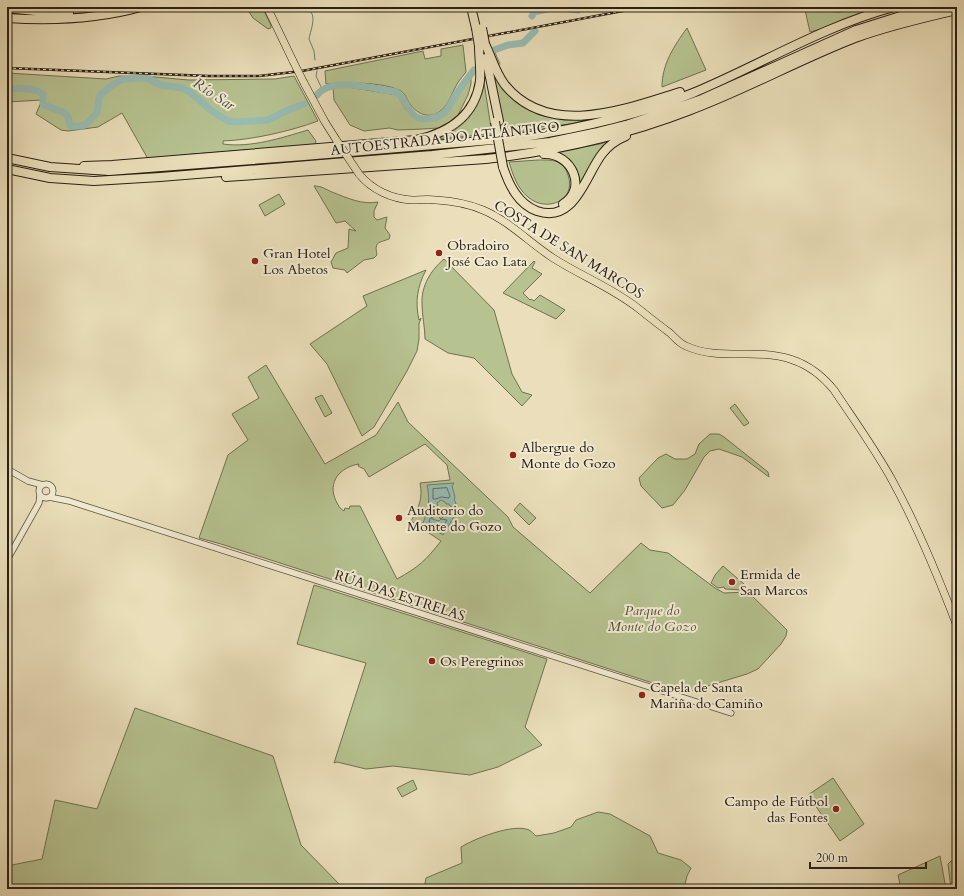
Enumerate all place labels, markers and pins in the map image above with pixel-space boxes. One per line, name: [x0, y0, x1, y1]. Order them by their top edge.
place label: Obradoiro José Cao Lata: [445, 236, 527, 271]
place label: Gran Hotel Los Abetos: [263, 244, 331, 279]
marker: Obradoiro José Cao Lata: [434, 248, 444, 258]
marker: Gran Hotel Los Abetos: [250, 256, 260, 266]
place label: Albergue do Monte do Gozo: [521, 438, 616, 473]
marker: Albergue do Monte do Gozo: [508, 450, 518, 460]
place label: Auditorio do Monte do Gozo: [407, 501, 502, 536]
marker: Auditorio do Monte do Gozo: [394, 513, 404, 523]
place label: Ermida de San Marcos: [740, 565, 808, 600]
marker: Ermida de San Marcos: [727, 577, 737, 587]
place label: Os Peregrinos: [440, 652, 524, 671]
marker: Os Peregrinos: [427, 656, 437, 666]
place label: Capela de Santa Mariña do Camiño: [650, 678, 763, 713]
marker: Capela de Santa Mariña do Camiño: [637, 690, 647, 700]
place label: Campo de Fútbol das Fontes: [724, 792, 828, 827]
marker: Campo de Fútbol das Fontes: [831, 804, 841, 814]

